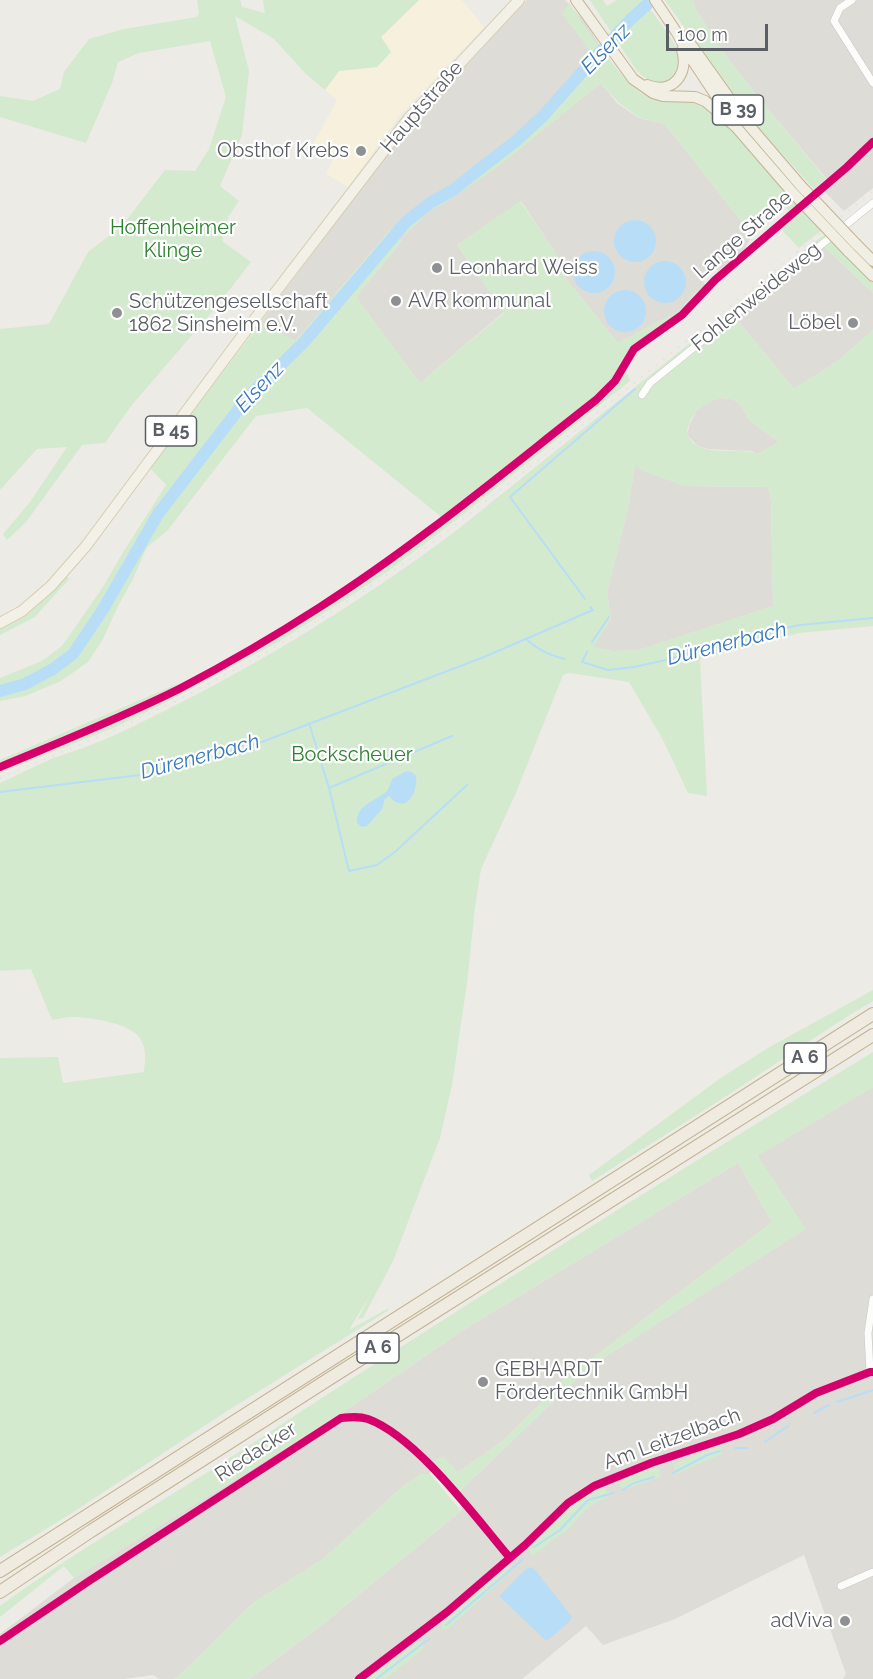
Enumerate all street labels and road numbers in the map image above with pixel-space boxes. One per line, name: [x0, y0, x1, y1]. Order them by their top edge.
street label: Hauptstraße: [376, 56, 468, 158]
road number: B 39: [712, 95, 764, 125]
street label: Lange Straße: [689, 186, 797, 284]
street label: Fohlenweideweg: [687, 238, 825, 356]
road number: B 45: [146, 416, 196, 446]
road number: A 6: [784, 1043, 826, 1073]
road number: A 6: [357, 1333, 399, 1363]
street label: Am Leitzelbach: [600, 1403, 744, 1475]
street label: Riedacker: [211, 1417, 301, 1487]

